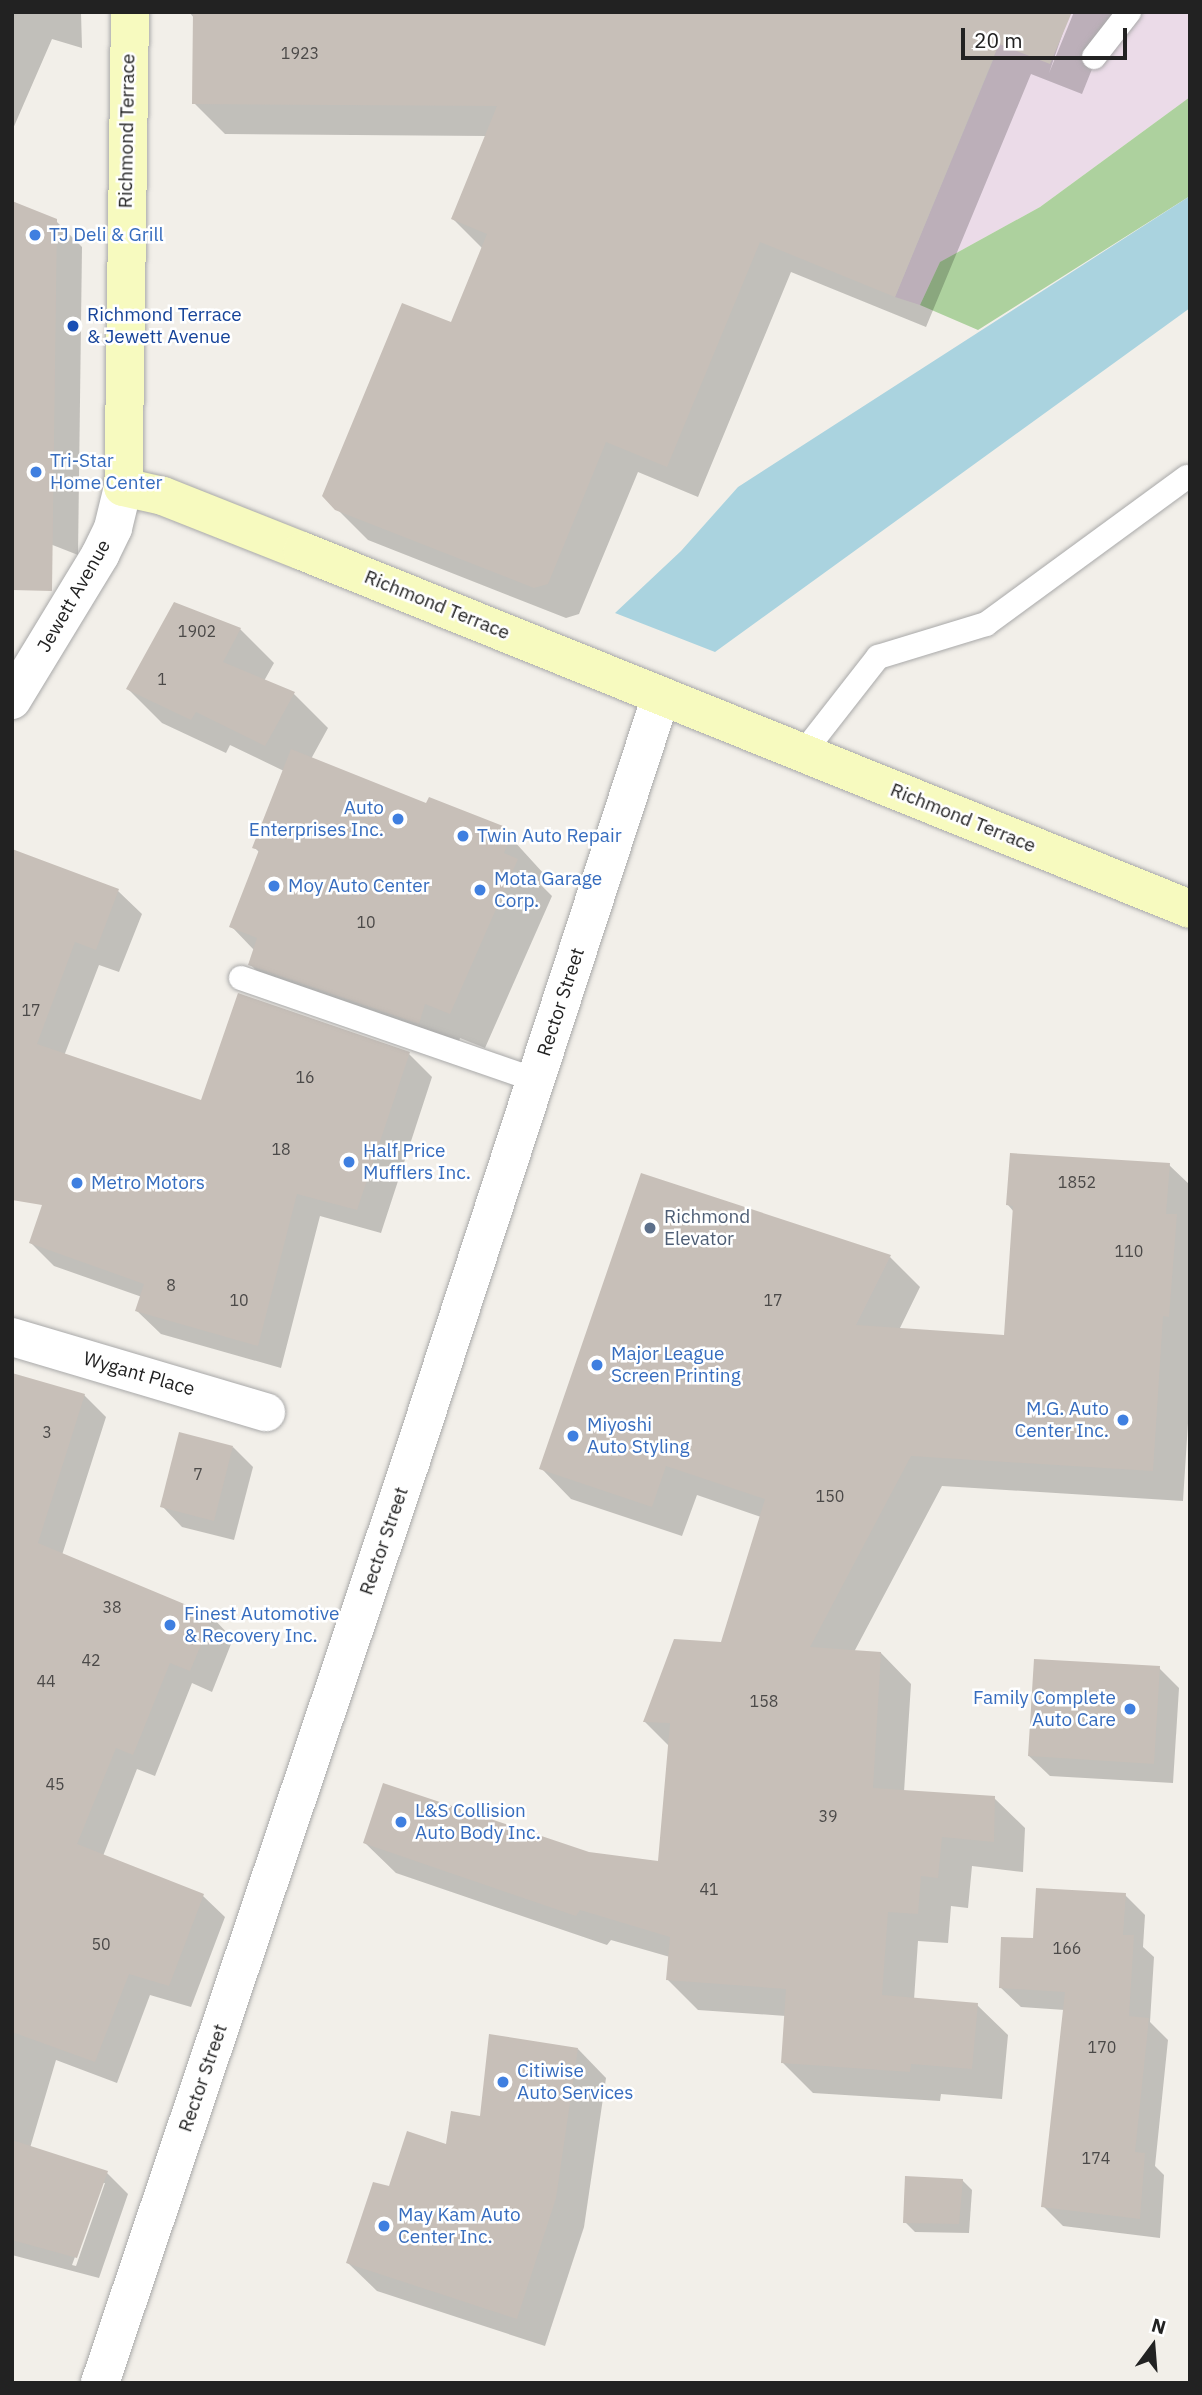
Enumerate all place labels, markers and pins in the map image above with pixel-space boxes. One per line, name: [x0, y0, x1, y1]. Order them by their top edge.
place label: TJ Deli & Grill: [49, 224, 164, 246]
marker: TJ Deli & Grill: [27, 227, 43, 243]
place label: Richmond Terrace & Jewett Avenue: [87, 304, 242, 348]
marker: Richmond Terrace & Jewett Avenue: [65, 318, 81, 334]
place label: Tri-Star Home Center: [50, 450, 163, 494]
marker: Tri-Star Home Center: [28, 464, 44, 480]
place label: Auto Enterprises Inc.: [249, 797, 384, 841]
marker: Auto Enterprises Inc.: [390, 811, 406, 827]
place label: Twin Auto Repair: [477, 825, 622, 847]
marker: Twin Auto Repair: [455, 828, 471, 844]
place label: Mota Garage Corp.: [494, 868, 602, 912]
place label: Moy Auto Center: [288, 875, 430, 897]
marker: Moy Auto Center: [266, 878, 282, 894]
marker: Mota Garage Corp.: [472, 882, 488, 898]
place label: Half Price Mufflers Inc.: [363, 1140, 471, 1184]
marker: Half Price Mufflers Inc.: [341, 1154, 357, 1170]
place label: Metro Motors: [91, 1172, 205, 1194]
marker: Metro Motors: [69, 1175, 85, 1191]
place label: Richmond Elevator: [664, 1206, 750, 1250]
marker: Richmond Elevator: [642, 1220, 658, 1236]
place label: Major League Screen Printing: [611, 1343, 741, 1387]
marker: Major League Screen Printing: [589, 1357, 605, 1373]
place label: M.G. Auto Center Inc.: [1014, 1398, 1109, 1442]
marker: M.G. Auto Center Inc.: [1115, 1412, 1131, 1428]
place label: Miyoshi Auto Styling: [587, 1414, 690, 1458]
marker: Miyoshi Auto Styling: [565, 1428, 581, 1444]
place label: Finest Automotive & Recovery Inc.: [184, 1603, 339, 1647]
marker: Finest Automotive & Recovery Inc.: [162, 1617, 178, 1633]
place label: Family Complete Auto Care: [973, 1687, 1116, 1731]
marker: Family Complete Auto Care: [1122, 1701, 1138, 1717]
place label: L&S Collision Auto Body Inc.: [415, 1800, 541, 1844]
marker: L&S Collision Auto Body Inc.: [393, 1814, 409, 1830]
place label: Citiwise Auto Services: [517, 2060, 634, 2104]
marker: Citiwise Auto Services: [495, 2074, 511, 2090]
place label: May Kam Auto Center Inc.: [398, 2204, 521, 2248]
marker: May Kam Auto Center Inc.: [376, 2218, 392, 2234]

